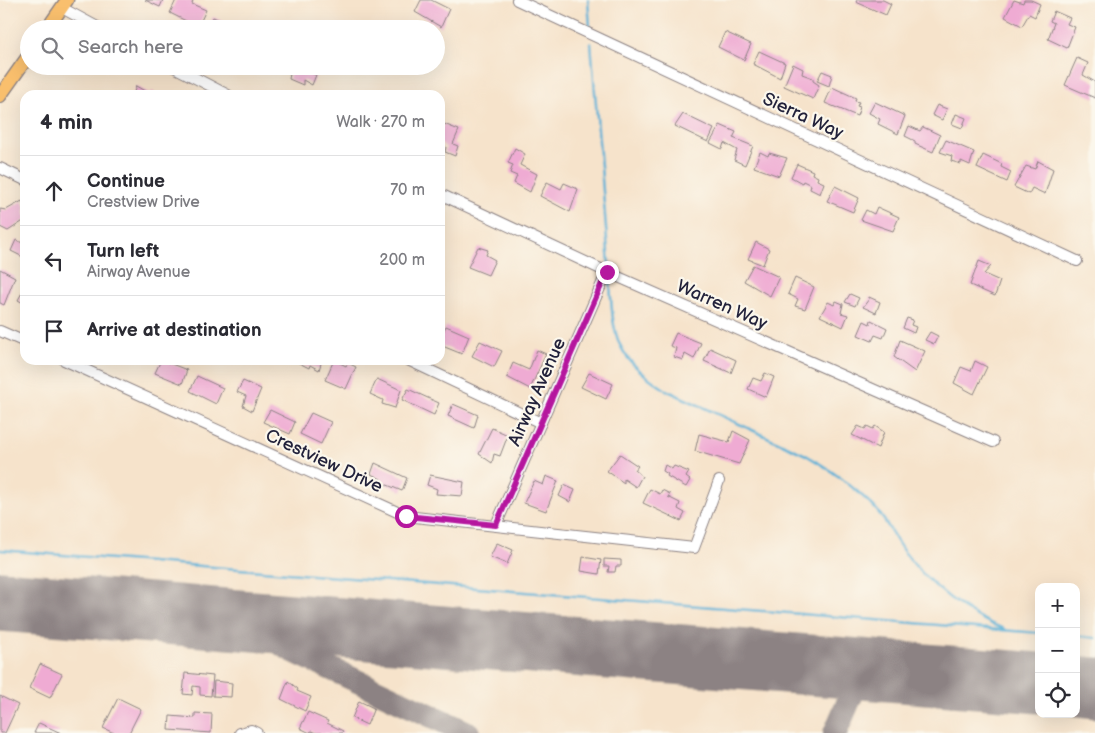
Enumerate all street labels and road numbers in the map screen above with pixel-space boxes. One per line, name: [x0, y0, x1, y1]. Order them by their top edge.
street label: Sierra Way: [759, 88, 847, 144]
street label: Warren Way: [673, 276, 771, 335]
street label: Airway Avenue: [504, 334, 570, 449]
street label: Crestview Drive: [262, 425, 386, 497]

